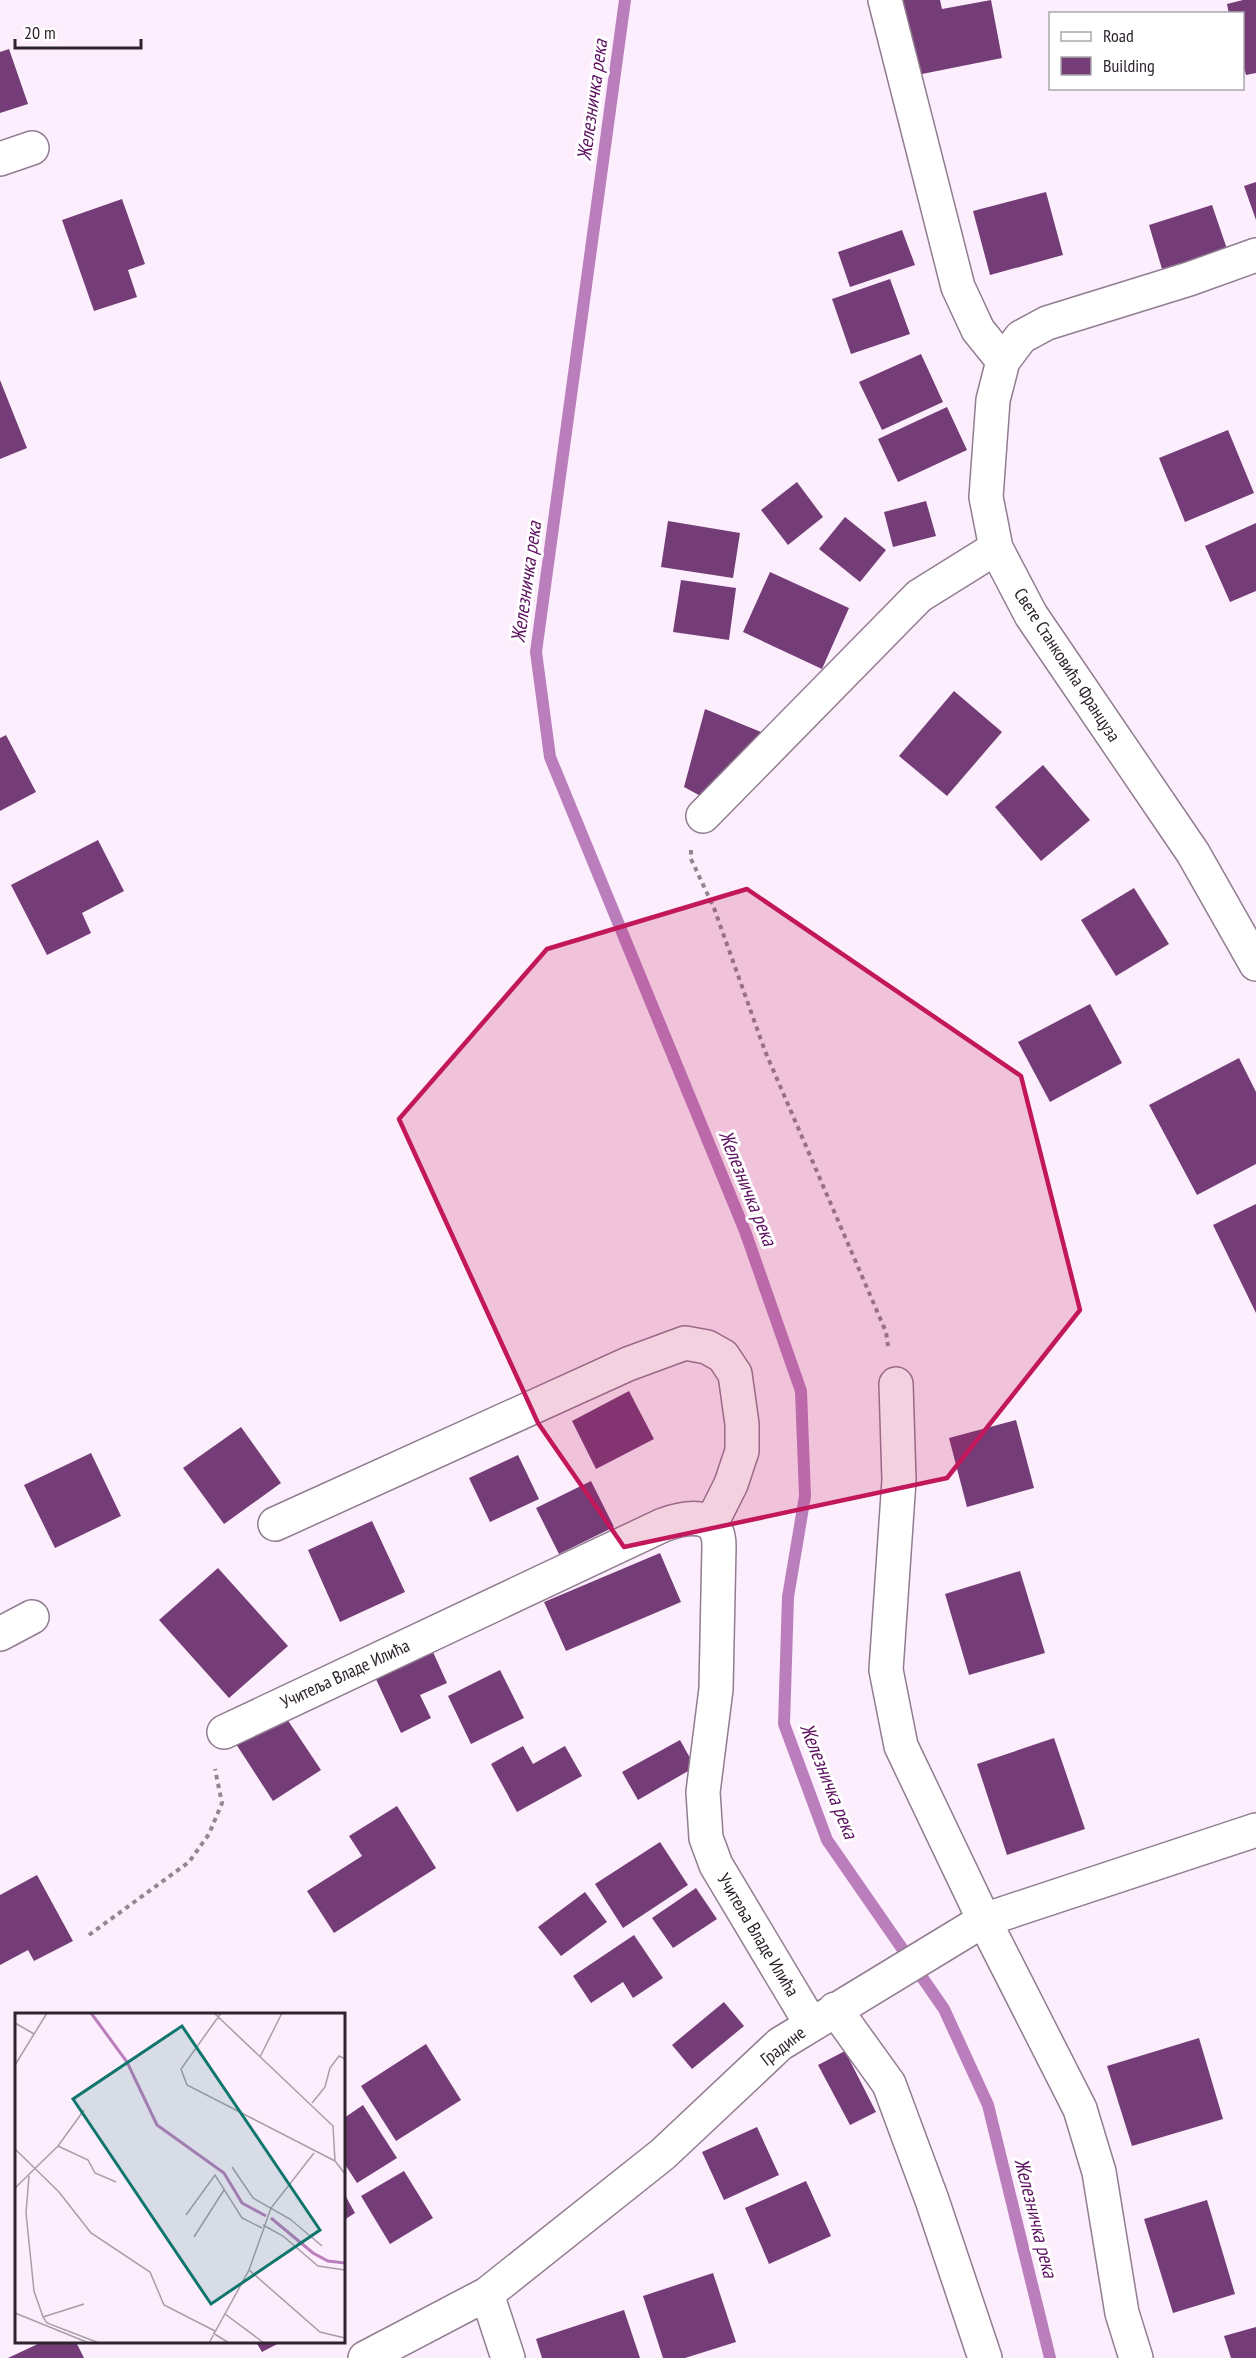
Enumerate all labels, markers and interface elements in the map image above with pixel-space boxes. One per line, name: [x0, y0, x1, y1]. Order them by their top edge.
scale bar: [15, 12, 141, 50]
legend: [1049, 12, 1244, 90]
text: 20 m: [24, 21, 56, 44]
text: Road: [1103, 24, 1134, 47]
water label: Железничка река: [570, 37, 613, 163]
text: Building: [1103, 54, 1155, 77]
water label: Железничка река: [504, 519, 547, 645]
street label: Свете Станковића Француза: [1009, 583, 1126, 746]
water label: Железничка река: [713, 1126, 783, 1250]
street label: Учитеља Владе Илића: [277, 1634, 413, 1714]
water label: Железничка река: [794, 1719, 864, 1843]
street label: Учитеља Владе Илића: [713, 1869, 804, 2001]
inset map: [15, 2013, 345, 2343]
street label: Градине: [756, 2021, 810, 2070]
water label: Железничка река: [1008, 2155, 1064, 2281]

